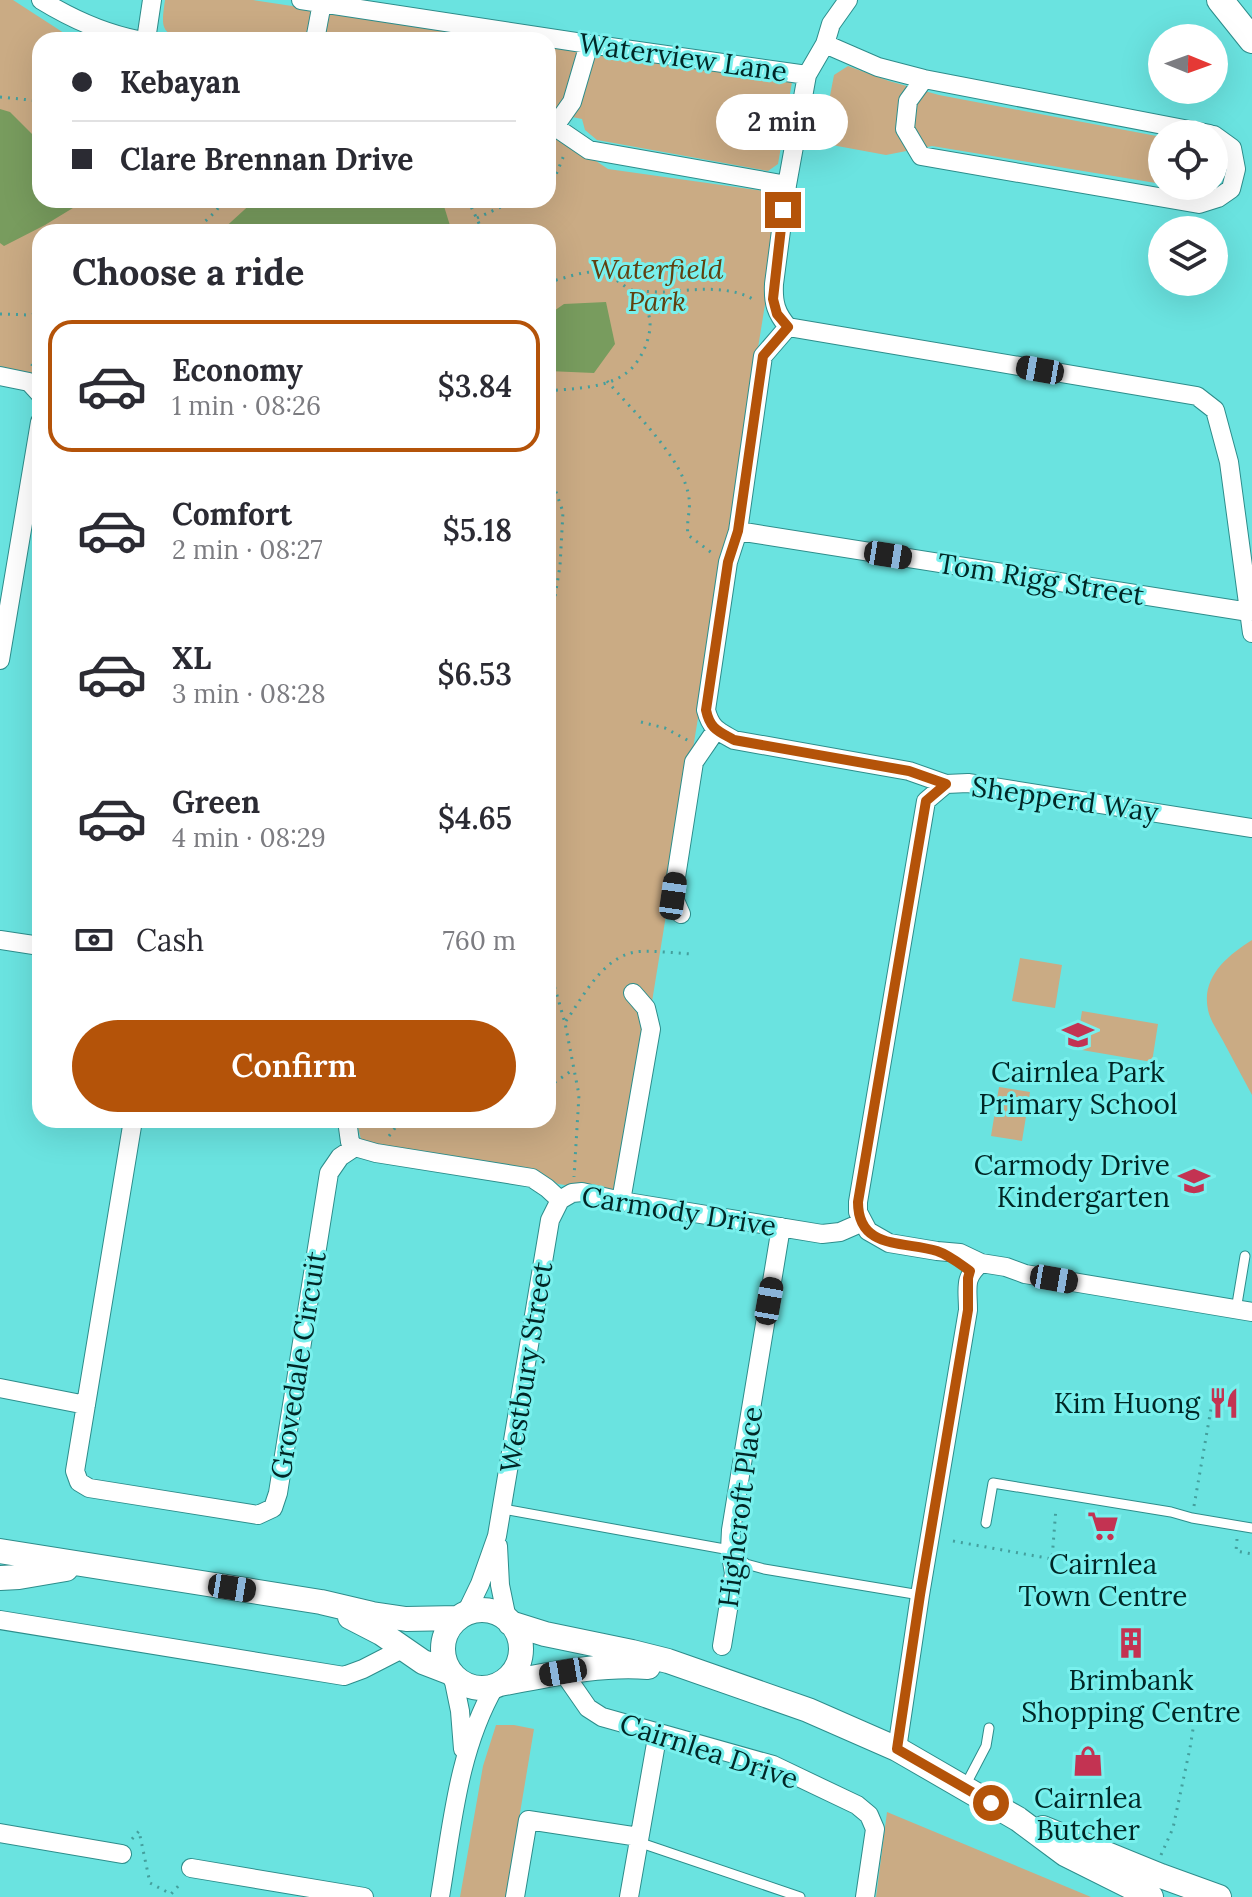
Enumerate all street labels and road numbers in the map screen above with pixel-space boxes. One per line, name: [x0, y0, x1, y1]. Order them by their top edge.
street label: Waterview Lane: [577, 25, 789, 89]
street label: Tom Rigg Street: [935, 545, 1147, 613]
street label: Shepperd Way: [969, 768, 1161, 830]
street label: Carmody Drive: [579, 1178, 779, 1244]
street label: Grovedale Circuit: [262, 1248, 334, 1481]
street label: Westbury Street: [492, 1259, 560, 1475]
street label: Highcroft Place: [710, 1404, 770, 1610]
street label: Cairnlea Drive: [615, 1705, 803, 1797]

